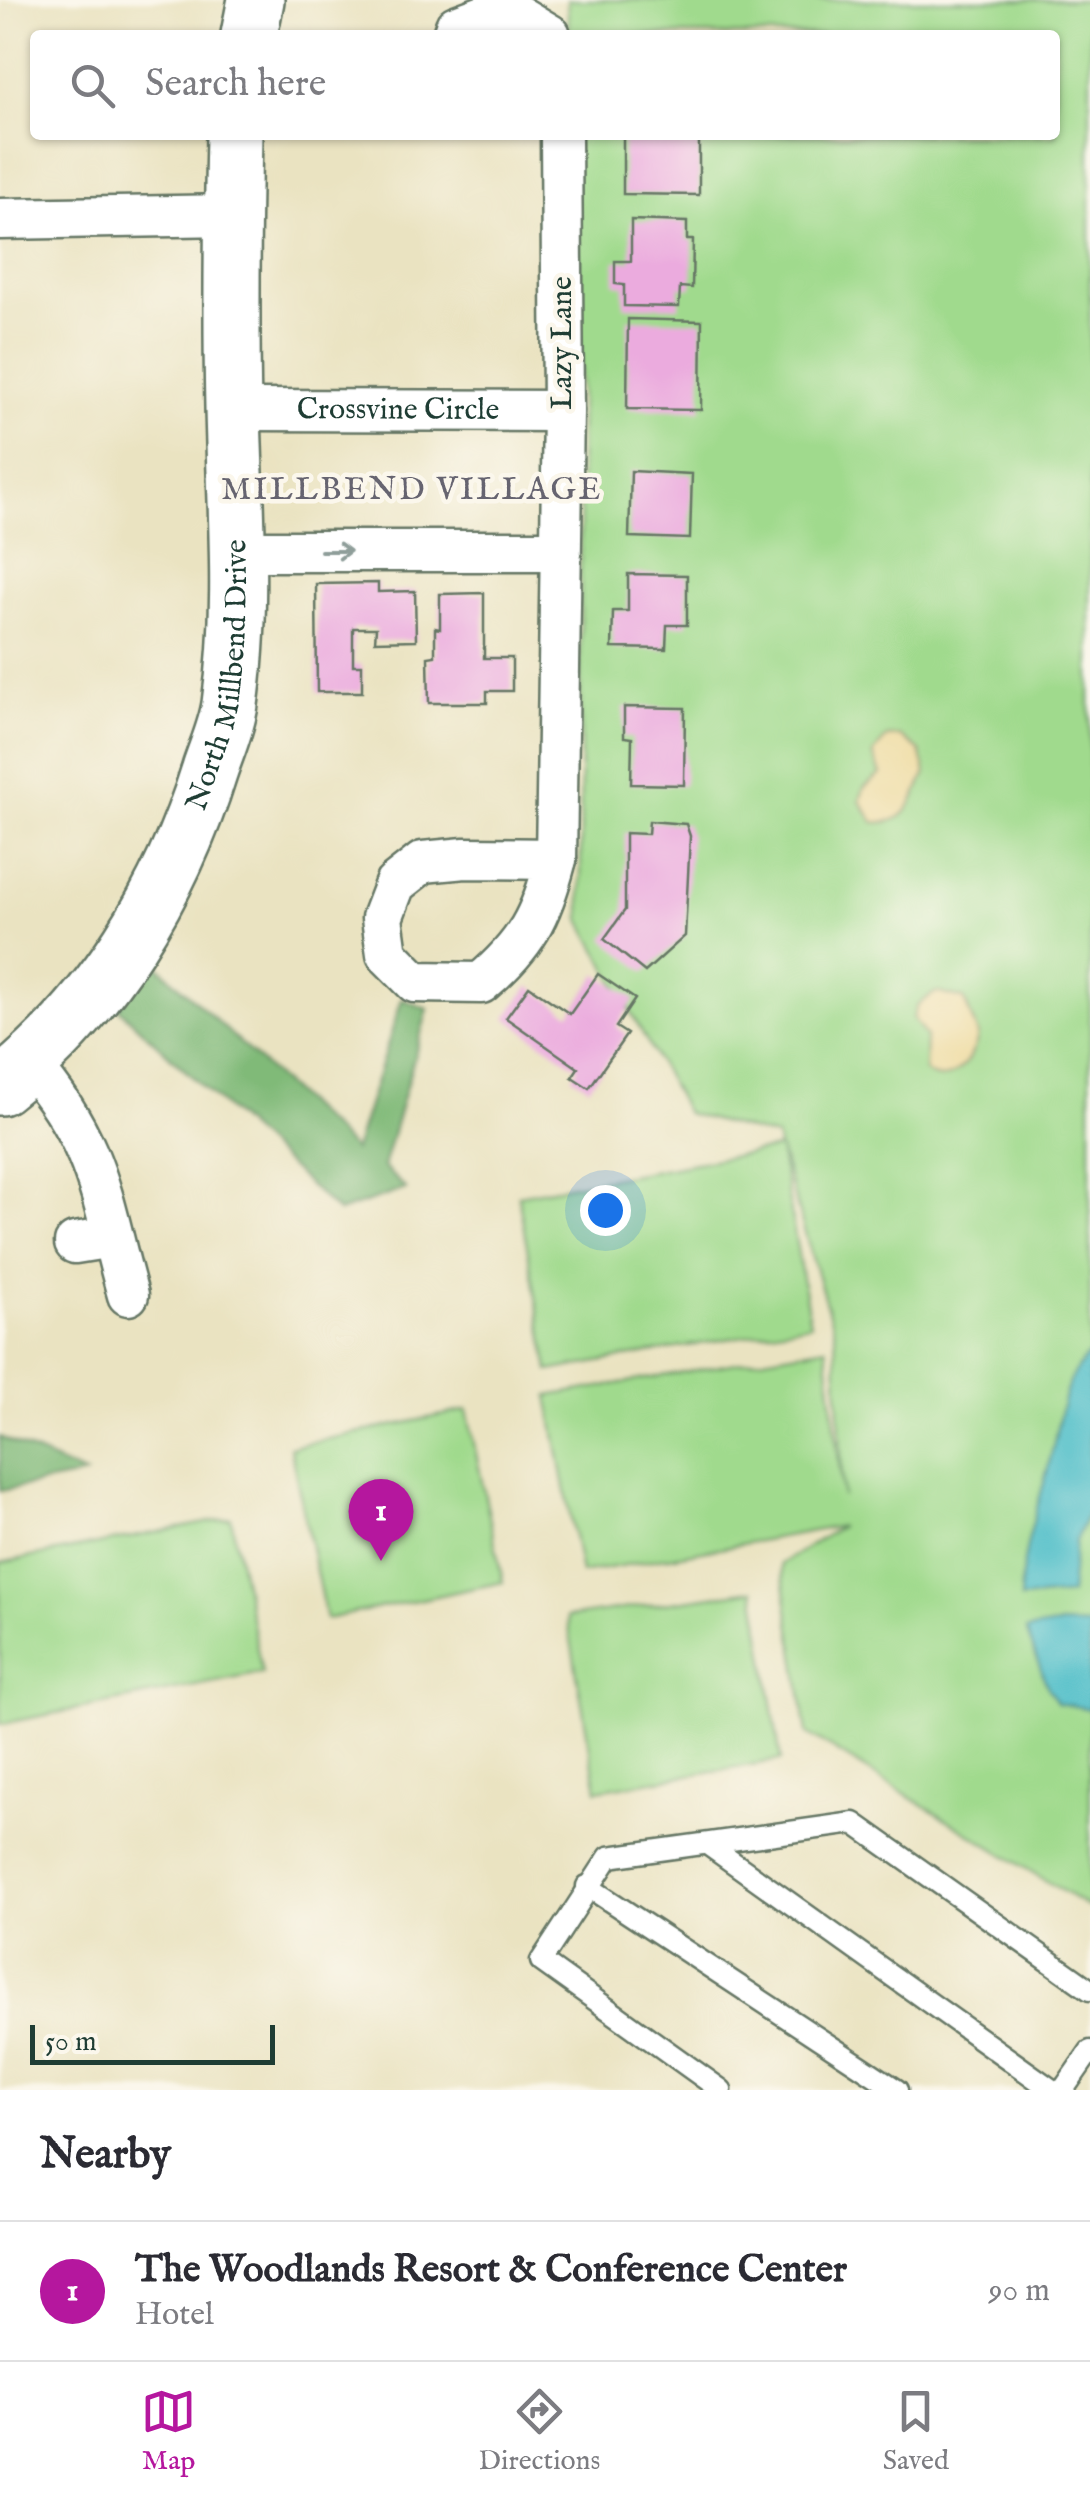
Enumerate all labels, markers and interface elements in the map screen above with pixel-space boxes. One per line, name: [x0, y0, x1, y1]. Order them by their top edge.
search box: [30, 30, 1060, 140]
icon: search: [65, 58, 120, 113]
text: Search here: [145, 61, 326, 109]
street label: Lazy Lane: [544, 276, 582, 410]
street label: Crossvine Circle: [297, 391, 499, 430]
district label: MILLBEND VILLAGE: [221, 470, 603, 511]
street label: North Millbend Drive: [178, 539, 257, 816]
one-way arrow: [320, 542, 352, 560]
your location: [580, 1185, 631, 1236]
pin: 1: [348, 1478, 414, 1561]
scale bar: [30, 2020, 275, 2064]
text: 50 m: [45, 2025, 97, 2060]
text: Nearby: [40, 2129, 171, 2182]
text: The Woodlands Resort & Conference Center: [135, 2247, 847, 2295]
text: 1: [67, 2271, 78, 2312]
text: 90 m: [989, 2271, 1050, 2312]
text: Hotel: [135, 2295, 214, 2336]
tab: Map: [141, 2384, 196, 2479]
tab: Directions: [478, 2384, 600, 2479]
tab: Saved: [883, 2384, 949, 2479]

